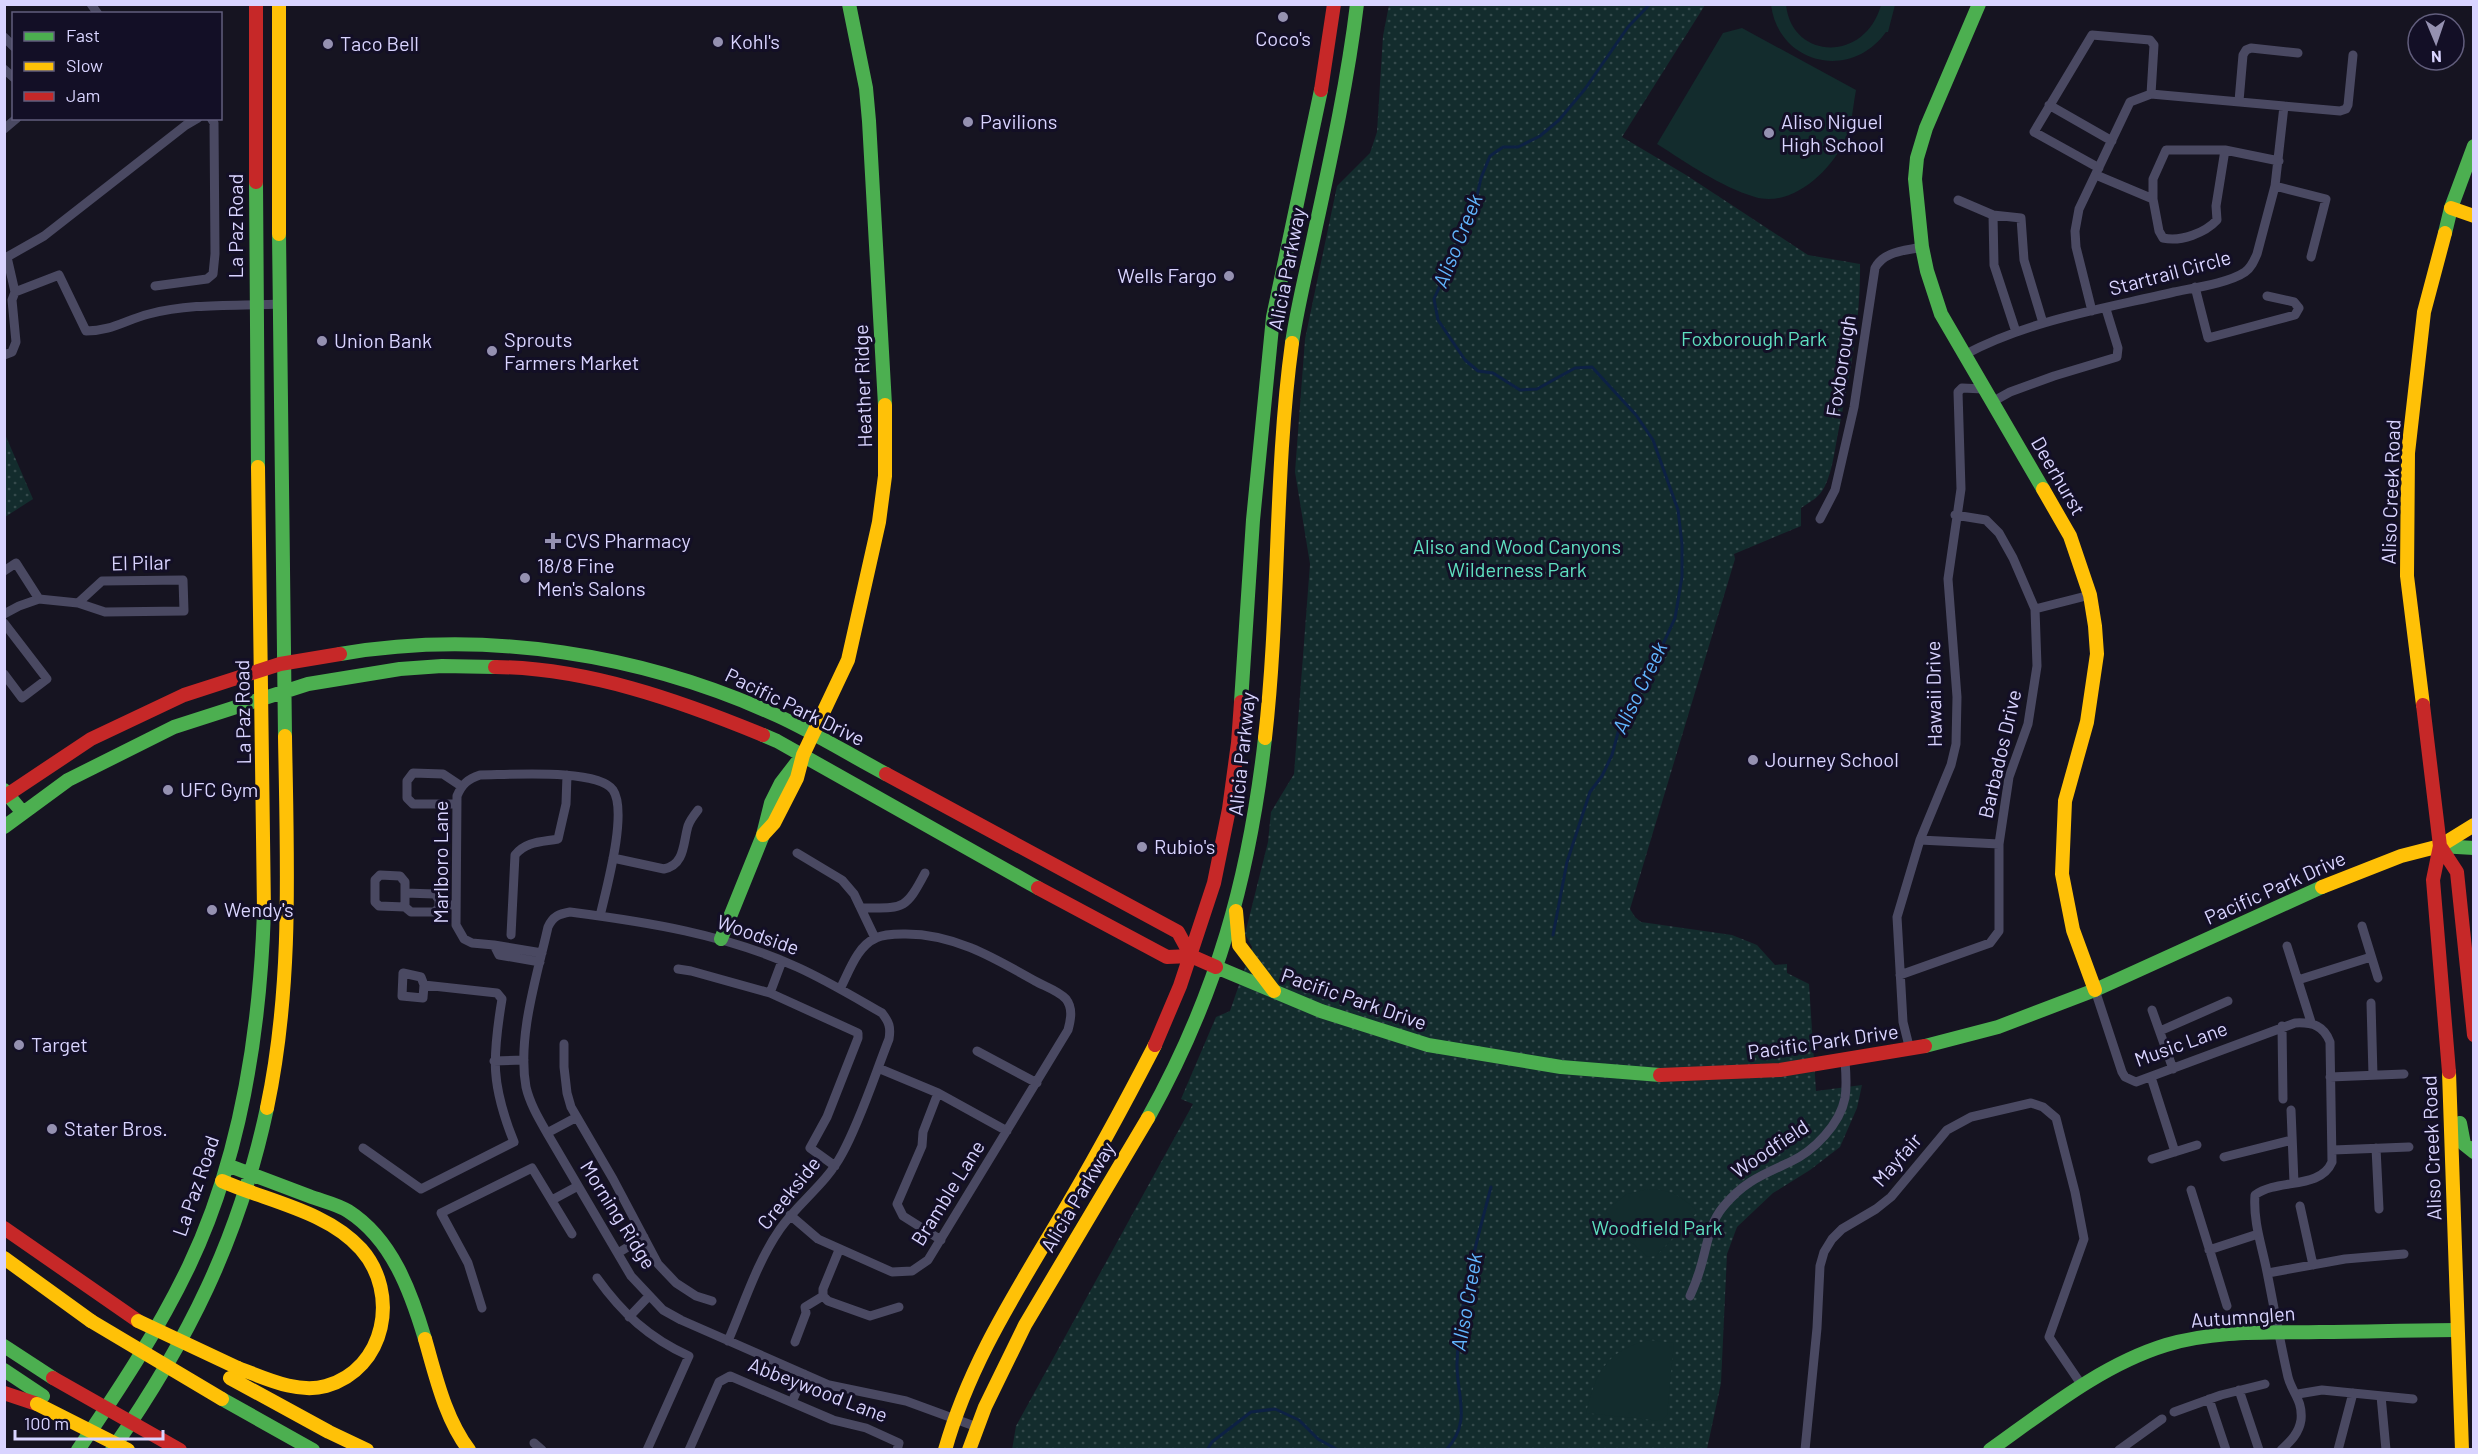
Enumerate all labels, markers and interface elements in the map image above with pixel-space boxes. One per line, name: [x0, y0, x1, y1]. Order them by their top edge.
marker: Coco's: [1276, 10, 1290, 24]
legend: [12, 12, 222, 120]
north arrow: [2406, 12, 2466, 72]
text: Fast: [66, 24, 100, 46]
place label: Coco's: [1255, 26, 1311, 50]
place label: Kohl's: [730, 29, 780, 53]
place label: Taco Bell: [340, 31, 419, 55]
marker: Kohl's: [711, 35, 725, 49]
marker: Taco Bell: [321, 37, 335, 51]
text: N: [2431, 48, 2442, 67]
text: Slow: [66, 54, 103, 76]
text: Jam: [66, 84, 100, 106]
place label: Pavilions: [980, 109, 1057, 133]
place label: Aliso Niguel High School: [1781, 109, 1884, 156]
marker: Pavilions: [961, 115, 975, 129]
marker: Aliso Niguel High School: [1762, 126, 1776, 140]
street label: La Paz Road: [223, 174, 247, 278]
water label: Aliso Creek: [1427, 189, 1487, 291]
street label: Alicia Parkway: [1262, 205, 1310, 332]
street label: Startrail Circle: [2106, 244, 2233, 300]
place label: Wells Fargo: [1117, 263, 1217, 287]
marker: Wells Fargo: [1222, 269, 1236, 283]
street label: Foxborough: [1820, 313, 1860, 418]
street label: Heather Ridge: [848, 324, 876, 448]
park label: Foxborough Park: [1681, 326, 1827, 350]
place label: Sprouts Farmers Market: [504, 327, 639, 374]
place label: Union Bank: [334, 328, 432, 352]
marker: Union Bank: [315, 334, 329, 348]
marker: Sprouts Farmers Market: [485, 344, 499, 358]
street label: Aliso Creek Road: [2375, 419, 2405, 565]
street label: Deerhurst: [2027, 432, 2091, 519]
place label: CVS Pharmacy: [565, 528, 691, 552]
marker: CVS Pharmacy: [546, 534, 560, 548]
park label: Aliso and Wood Canyons Wilderness Park: [1413, 534, 1621, 581]
street label: El Pilar: [111, 549, 171, 575]
place label: 18/8 Fine Men's Salons: [537, 553, 646, 600]
marker: 18/8 Fine Men's Salons: [518, 571, 532, 585]
water label: Aliso Creek: [1606, 637, 1672, 737]
street label: Hawaii Drive: [1920, 641, 1946, 747]
street label: La Paz Road: [229, 659, 255, 765]
street label: Pacific Park Drive: [722, 662, 869, 750]
street label: Barbados Drive: [1973, 687, 2025, 820]
street label: Alicia Parkway: [1223, 691, 1259, 817]
place label: Journey School: [1765, 747, 1899, 771]
marker: Journey School: [1746, 753, 1760, 767]
place label: UFC Gym: [180, 777, 258, 801]
marker: UFC Gym: [161, 783, 175, 797]
street label: Marlboro Lane: [428, 800, 452, 924]
place label: Rubio's: [1154, 834, 1215, 858]
marker: Rubio's: [1135, 840, 1149, 854]
street label: Pacific Park Drive: [2200, 845, 2349, 929]
place label: Wendy's: [224, 897, 294, 921]
marker: Wendy's: [205, 903, 219, 917]
street label: Woodside: [714, 909, 803, 959]
street label: Pacific Park Drive: [1279, 962, 1430, 1034]
street label: Music Lane: [2131, 1015, 2230, 1071]
street label: Pacific Park Drive: [1746, 1019, 1900, 1063]
place label: Target: [31, 1032, 88, 1056]
marker: Target: [12, 1038, 26, 1052]
street label: Aliso Creek Road: [2416, 1075, 2446, 1221]
street label: Woodfield: [1726, 1114, 1813, 1183]
place label: Stater Bros.: [64, 1116, 168, 1140]
marker: Stater Bros.: [45, 1122, 59, 1136]
street label: Mayfair: [1867, 1128, 1926, 1191]
street label: La Paz Road: [167, 1132, 223, 1239]
street label: Bramble Lane: [905, 1135, 989, 1250]
street label: Alicia Parkway: [1035, 1137, 1119, 1256]
street label: Creekside: [752, 1151, 825, 1234]
street label: Morning Ridge: [576, 1156, 662, 1273]
park label: Woodfield Park: [1591, 1215, 1723, 1239]
water label: Aliso Creek: [1445, 1250, 1487, 1353]
street label: Autumnglen: [2190, 1300, 2296, 1332]
street label: Abbeywood Lane: [745, 1352, 891, 1427]
scale bar: [15, 1403, 164, 1441]
text: 100 m: [24, 1412, 69, 1434]

